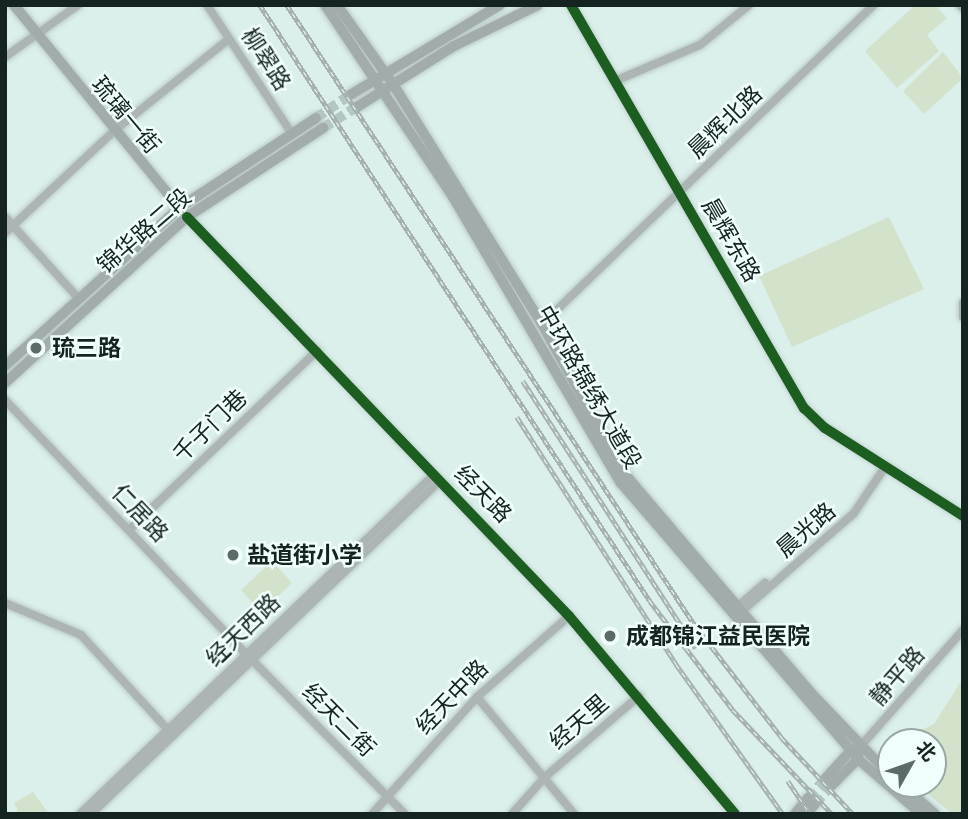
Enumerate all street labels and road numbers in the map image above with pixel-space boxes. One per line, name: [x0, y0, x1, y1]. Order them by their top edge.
street label: 柳翠路: [236, 23, 296, 95]
street label: 琉璃一街: [86, 71, 166, 159]
street label: 晨辉北路: [682, 80, 768, 164]
street label: 锦华路二段: [92, 183, 196, 279]
street label: 晨辉东路: [696, 193, 766, 287]
street label: 中环路锦绣大道段: [531, 300, 647, 474]
street label: 千子门巷: [167, 384, 253, 468]
street label: 经天路: [449, 460, 517, 528]
street label: 仁居路: [106, 479, 174, 547]
street label: 晨光路: [771, 497, 841, 563]
street label: 经天西路: [200, 588, 286, 672]
street label: 静平路: [864, 641, 930, 711]
street label: 经天中路: [410, 654, 494, 740]
street label: 经天二街: [297, 678, 381, 762]
street label: 经天里: [544, 689, 614, 755]

